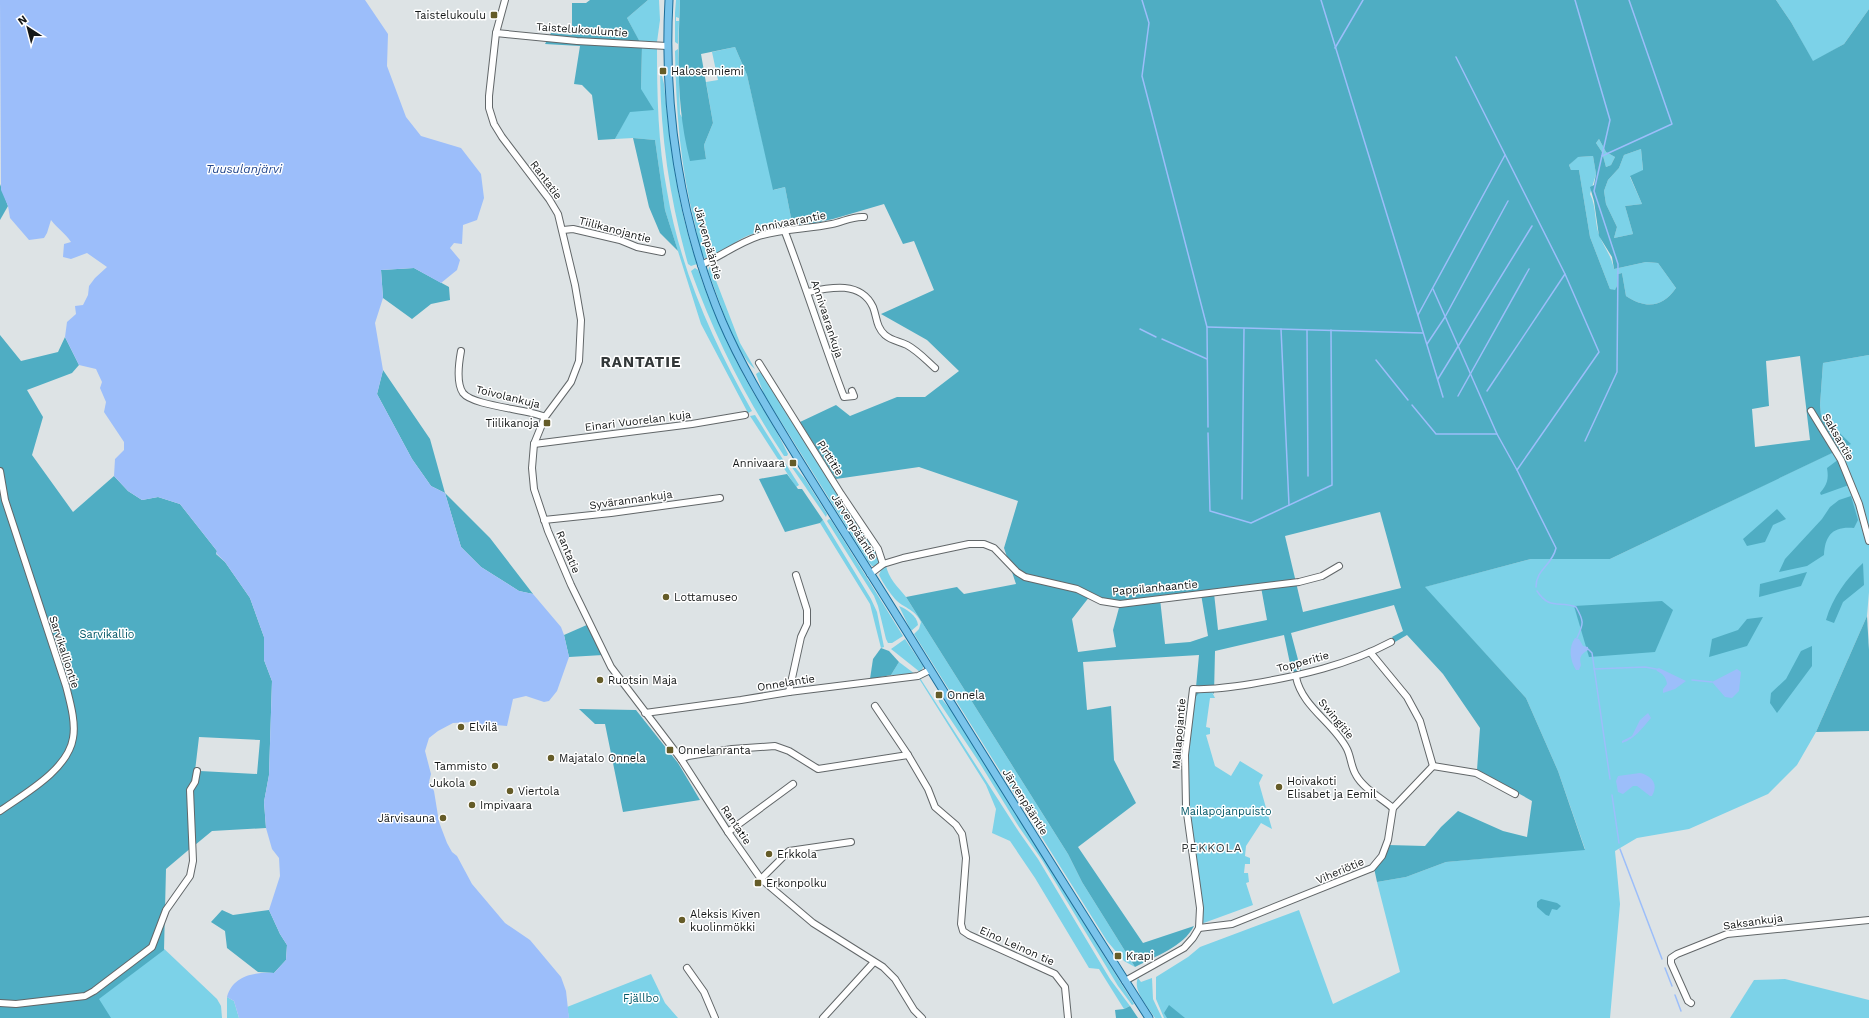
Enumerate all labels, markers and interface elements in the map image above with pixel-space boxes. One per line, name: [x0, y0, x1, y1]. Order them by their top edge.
north arrow: [8, 8, 48, 48]
place label: Taistelukoulu: [415, 9, 486, 22]
marker: Taistelukoulu: [489, 10, 499, 20]
text: N: [15, 13, 30, 28]
street label: Taistelukouluntie: [536, 20, 628, 40]
place label: Halosenniemi: [671, 65, 744, 78]
marker: Halosenniemi: [658, 66, 668, 76]
street label: Rantatie: [527, 158, 565, 202]
water label: Tuusulanjärvi: [206, 162, 283, 176]
street label: Järvenpääntie: [691, 205, 725, 281]
street label: Annivaarantie: [753, 209, 827, 235]
street label: Tiilikanojantie: [578, 214, 652, 246]
street label: Annivaarankuja: [808, 278, 846, 360]
district label: RANTATIE: [600, 353, 682, 371]
street label: Toivolankuja: [474, 383, 542, 411]
street label: Einari Vuorelan kuja: [584, 408, 692, 434]
street label: Saksantie: [1819, 411, 1857, 463]
place label: Tiilikanoja: [485, 417, 539, 430]
marker: Tiilikanoja: [542, 418, 552, 428]
street label: Pirttitie: [814, 438, 846, 478]
place label: Annivaara: [733, 457, 785, 470]
marker: Annivaara: [788, 458, 798, 468]
street label: Syvärannankuja: [589, 488, 673, 512]
street label: Järvenpääntie: [828, 492, 880, 562]
street label: Rantatie: [553, 529, 583, 575]
street label: Pappilanhaantie: [1112, 578, 1198, 598]
place label: Lottamuseo: [674, 591, 738, 604]
marker: Lottamuseo: [661, 592, 671, 602]
street label: Sarvikalliontie: [46, 614, 82, 690]
park label: Sarvikallio: [80, 628, 134, 641]
street label: Topperitie: [1275, 649, 1331, 675]
street label: Onnelantie: [756, 672, 816, 694]
place label: Ruotsin Maja: [608, 674, 677, 687]
marker: Ruotsin Maja: [595, 675, 605, 685]
place label: Onnela: [947, 689, 985, 702]
marker: Onnela: [934, 690, 944, 700]
street label: Swingitie: [1315, 696, 1357, 742]
street label: Mailapojantie: [1169, 698, 1189, 770]
place label: Elvilä: [469, 721, 497, 734]
marker: Elvilä: [456, 722, 466, 732]
place label: Onnelanranta: [678, 744, 751, 757]
marker: Onnelanranta: [665, 745, 675, 755]
place label: Majatalo Onnela: [559, 752, 646, 765]
marker: Majatalo Onnela: [546, 753, 556, 763]
place label: Tammisto: [434, 760, 487, 773]
marker: Tammisto: [490, 761, 500, 771]
street label: Järvenpääntie: [999, 767, 1051, 837]
place label: Hoivakoti Elisabet ja Eemil: [1287, 775, 1377, 801]
place label: Jukola: [430, 777, 465, 790]
marker: Jukola: [468, 778, 478, 788]
marker: Hoivakoti Elisabet ja Eemil: [1274, 782, 1284, 792]
place label: Viertola: [518, 785, 559, 798]
marker: Viertola: [505, 786, 515, 796]
place label: Impivaara: [480, 799, 532, 812]
marker: Impivaara: [467, 800, 477, 810]
street label: Rantatie: [718, 803, 754, 847]
park label: Mailapojanpuisto: [1180, 805, 1272, 818]
place label: Järvisauna: [378, 812, 435, 825]
marker: Järvisauna: [438, 813, 448, 823]
district label: PEKKOLA: [1181, 841, 1243, 855]
place label: Erkkola: [777, 848, 817, 861]
marker: Erkkola: [764, 849, 774, 859]
street label: Viheriötie: [1314, 855, 1366, 887]
place label: Erkonpolku: [766, 877, 827, 890]
marker: Erkonpolku: [753, 878, 763, 888]
place label: Aleksis Kiven kuolinmökki: [690, 908, 760, 934]
street label: Saksankuja: [1722, 911, 1784, 933]
marker: Aleksis Kiven kuolinmökki: [677, 915, 687, 925]
street label: Eino Leinon tie: [978, 924, 1056, 968]
place label: Krapi: [1126, 950, 1154, 963]
marker: Krapi: [1113, 951, 1123, 961]
park label: Fjällbo: [623, 992, 659, 1005]

